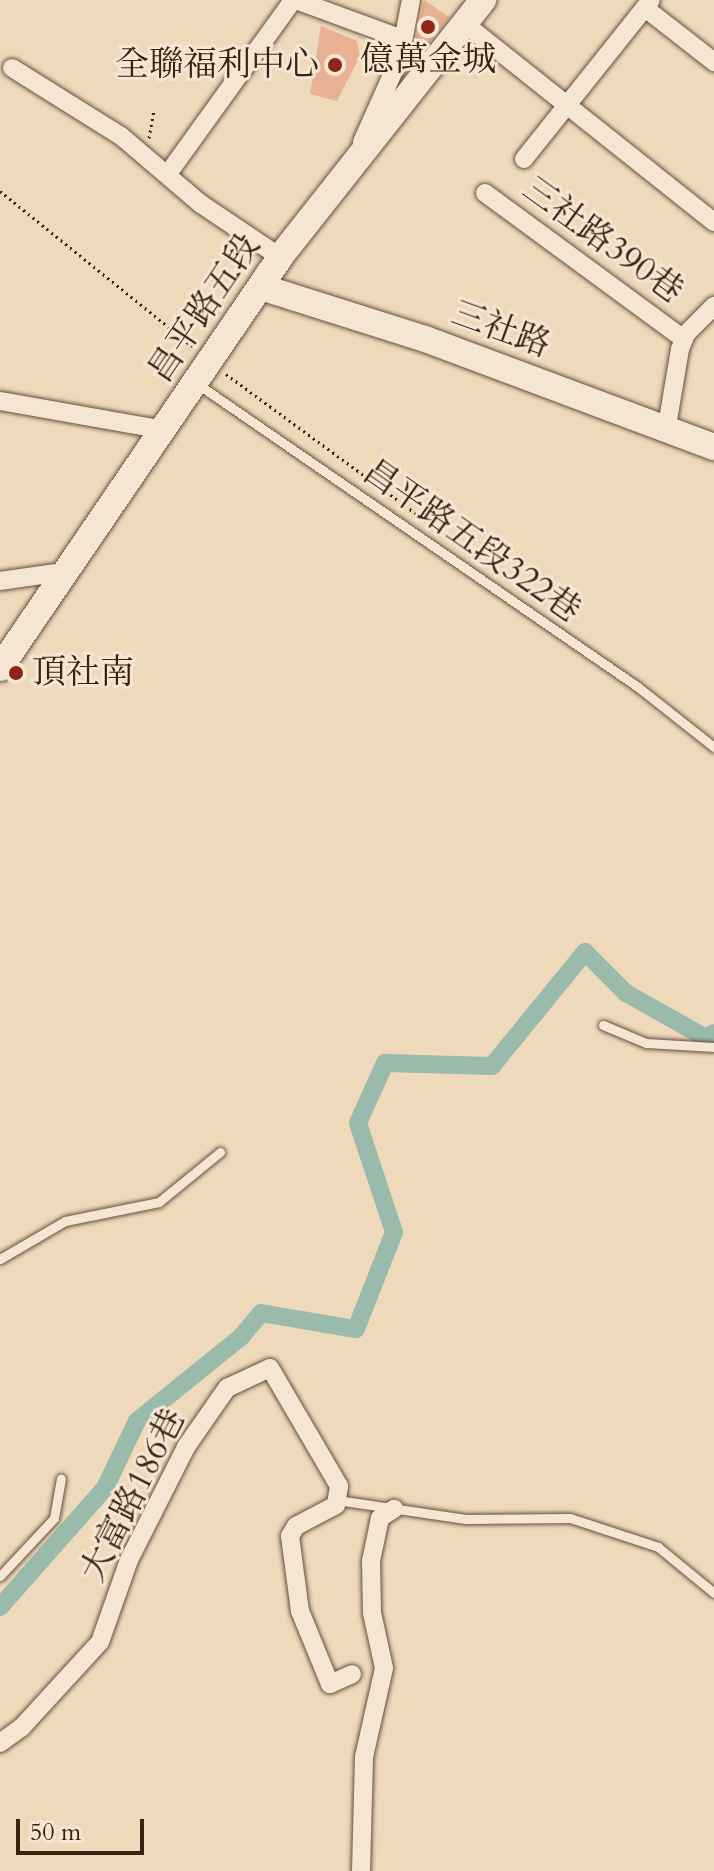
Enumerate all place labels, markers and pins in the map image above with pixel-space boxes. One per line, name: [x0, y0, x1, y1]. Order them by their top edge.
marker: 億萬金城: [419, 18, 437, 36]
place label: 億萬金城: [360, 40, 496, 80]
place label: 全聯福利中心: [115, 45, 319, 85]
marker: 全聯福利中心: [326, 56, 344, 74]
place label: 頂社南: [32, 653, 134, 693]
marker: 頂社南: [7, 664, 25, 682]

